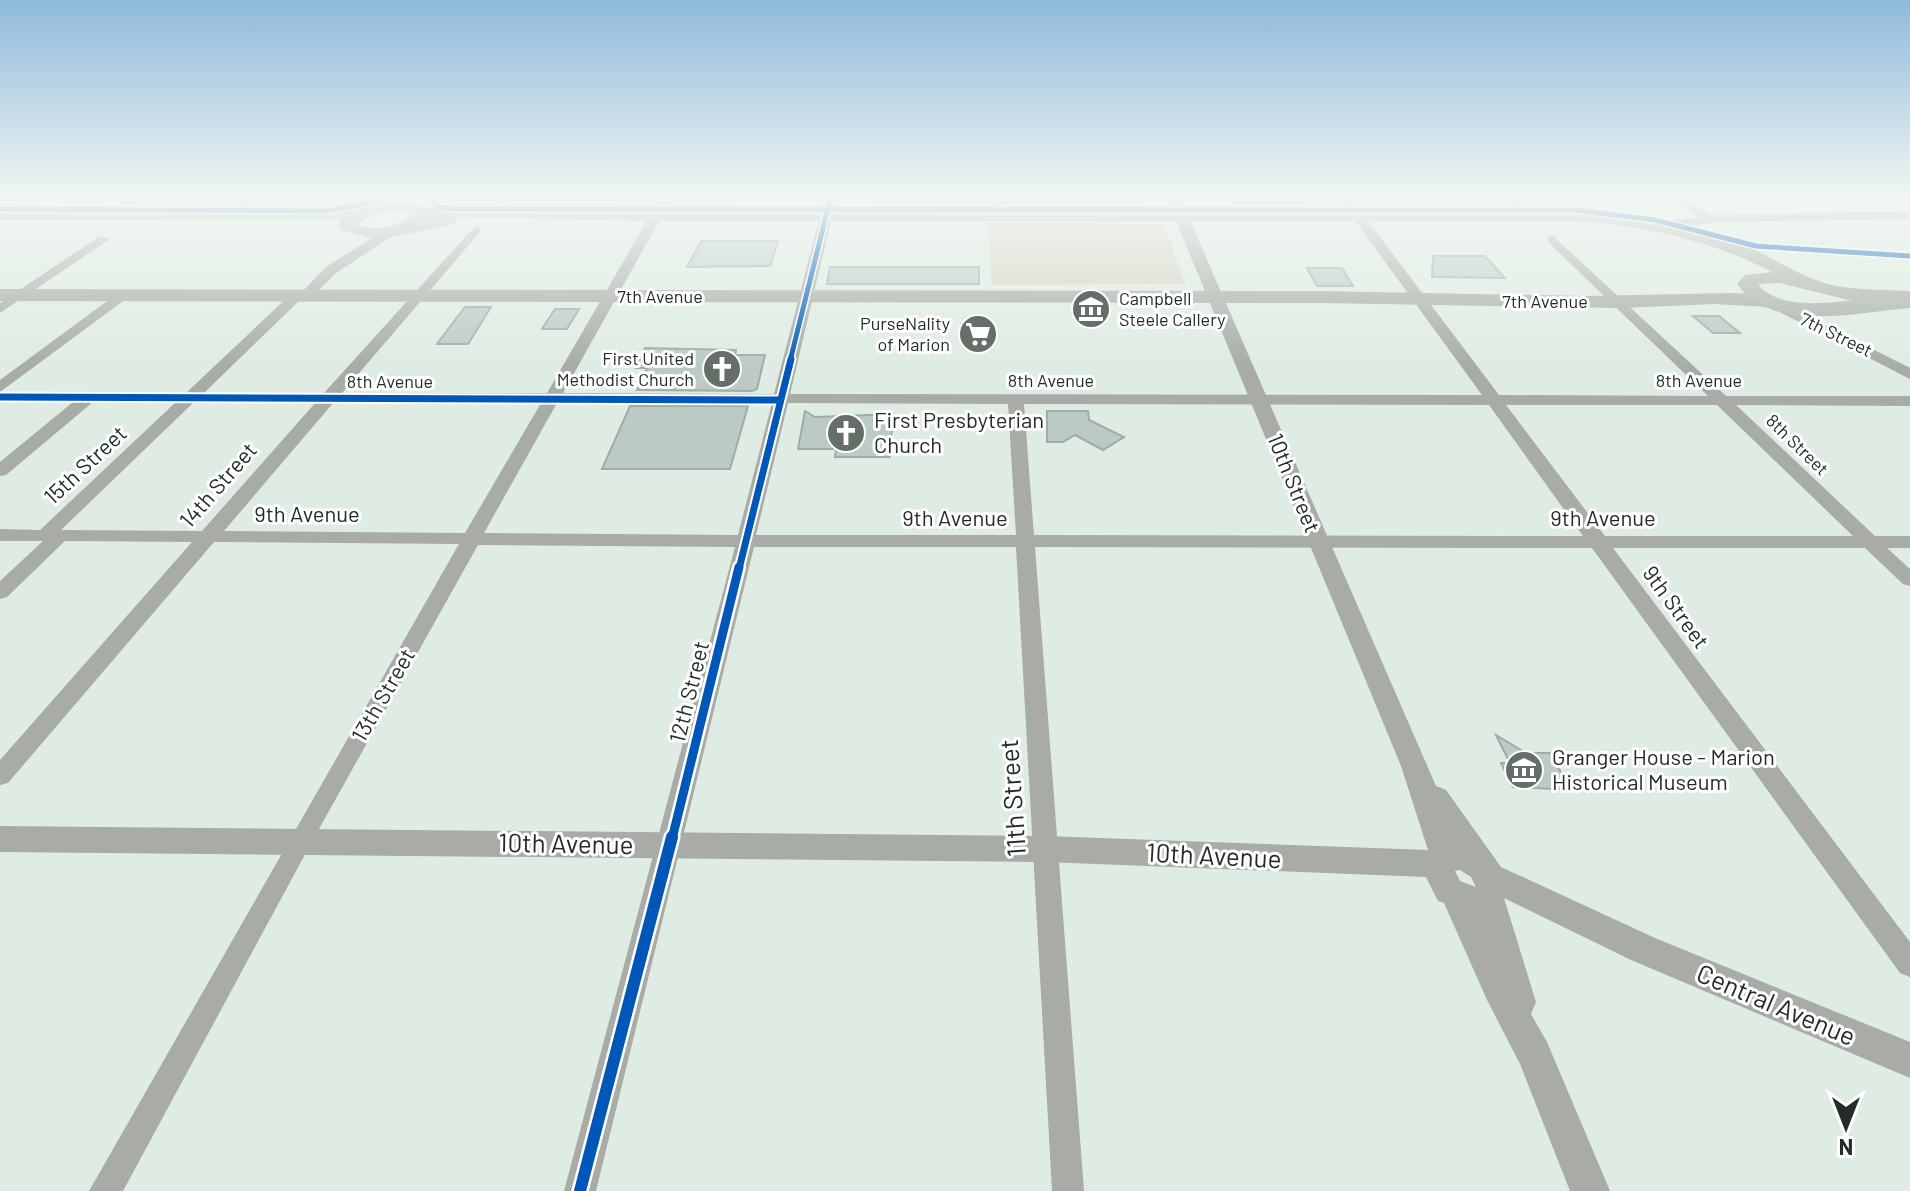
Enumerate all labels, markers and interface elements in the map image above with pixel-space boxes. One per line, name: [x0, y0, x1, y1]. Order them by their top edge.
street label: 7th Avenue: [617, 285, 703, 307]
place label: Campbell Steele Callery: [1119, 287, 1226, 330]
museum icon: Campbell Steele Callery: [1070, 288, 1112, 330]
street label: 7th Avenue: [1502, 290, 1588, 312]
street label: 7th Street: [1797, 307, 1876, 361]
place label: PurseNality of Marion: [860, 312, 950, 355]
supermarket icon: PurseNality of Marion: [957, 313, 999, 355]
place label: First United Methodist Church: [557, 347, 694, 390]
church icon: First United Methodist Church: [701, 348, 743, 390]
street label: 8th Avenue: [1008, 369, 1094, 391]
street label: 8th Avenue: [1656, 369, 1742, 391]
street label: 8th Avenue: [347, 370, 433, 392]
place label: First Presbyterian Church: [874, 406, 1044, 457]
street label: 8th Street: [1762, 409, 1834, 479]
church icon: First Presbyterian Church: [825, 412, 867, 454]
street label: 15th Street: [38, 420, 131, 509]
street label: 10th Street: [1263, 429, 1327, 536]
street label: 14th Street: [173, 437, 261, 532]
street label: 9th Avenue: [254, 500, 360, 526]
street label: 9th Avenue: [902, 504, 1008, 530]
street label: 9th Avenue: [1550, 504, 1656, 530]
street label: 9th Street: [1638, 560, 1715, 653]
street label: 12th Street: [663, 638, 713, 745]
street label: 13th Street: [345, 643, 419, 746]
street label: 11th Street: [992, 738, 1031, 858]
place label: Granger House - Marion Historical Museum: [1552, 743, 1775, 794]
museum icon: Granger House - Marion Historical Museum: [1503, 749, 1545, 791]
street label: 10th Avenue: [498, 826, 634, 859]
street label: 10th Avenue: [1146, 835, 1282, 874]
street label: Central Avenue: [1692, 956, 1861, 1051]
north arrow: [1806, 1087, 1886, 1167]
text: N: [1839, 1135, 1853, 1161]

